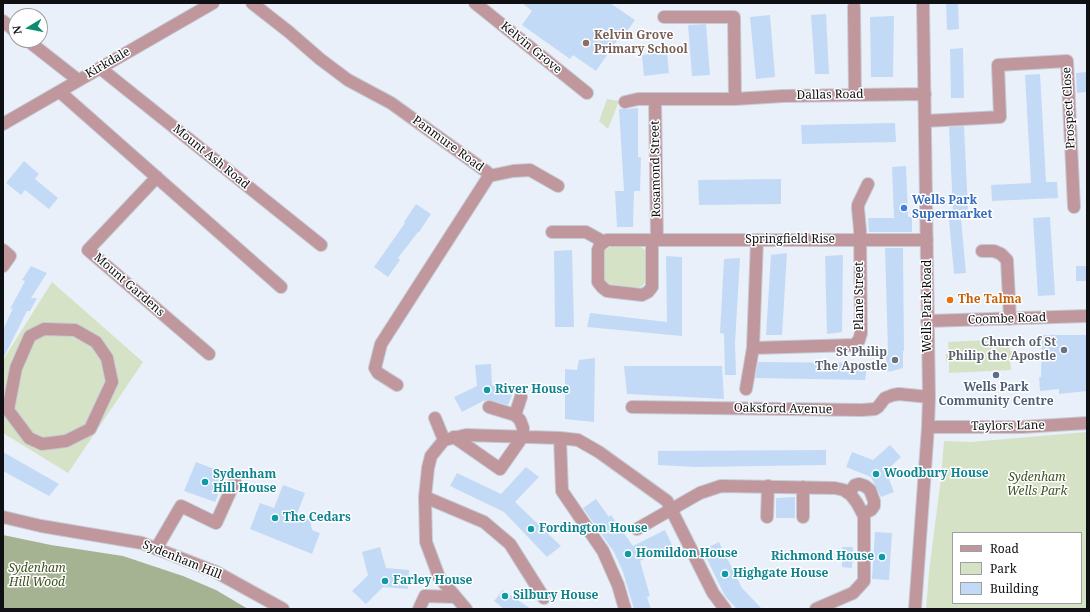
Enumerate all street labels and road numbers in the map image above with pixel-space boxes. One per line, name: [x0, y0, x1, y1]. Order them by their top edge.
street label: Kelvin Grove: [498, 19, 564, 77]
street label: Kirkdale: [83, 45, 133, 81]
street label: Prospect Close: [1060, 67, 1078, 149]
street label: Dallas Road: [796, 87, 864, 103]
street label: Panmure Road: [409, 113, 487, 175]
street label: Rosamond Street: [648, 120, 664, 218]
street label: Mount Ash Road: [170, 122, 252, 192]
street label: Springfield Rise: [745, 233, 835, 247]
street label: Mount Gardens: [91, 250, 167, 320]
street label: Wells Park Road: [921, 260, 935, 352]
street label: Plane Street: [853, 262, 867, 330]
street label: Coombe Road: [968, 310, 1046, 328]
street label: Oaksford Avenue: [734, 401, 832, 417]
street label: Taylors Lane: [971, 418, 1045, 434]
street label: Sydenham Hill: [140, 538, 224, 582]

